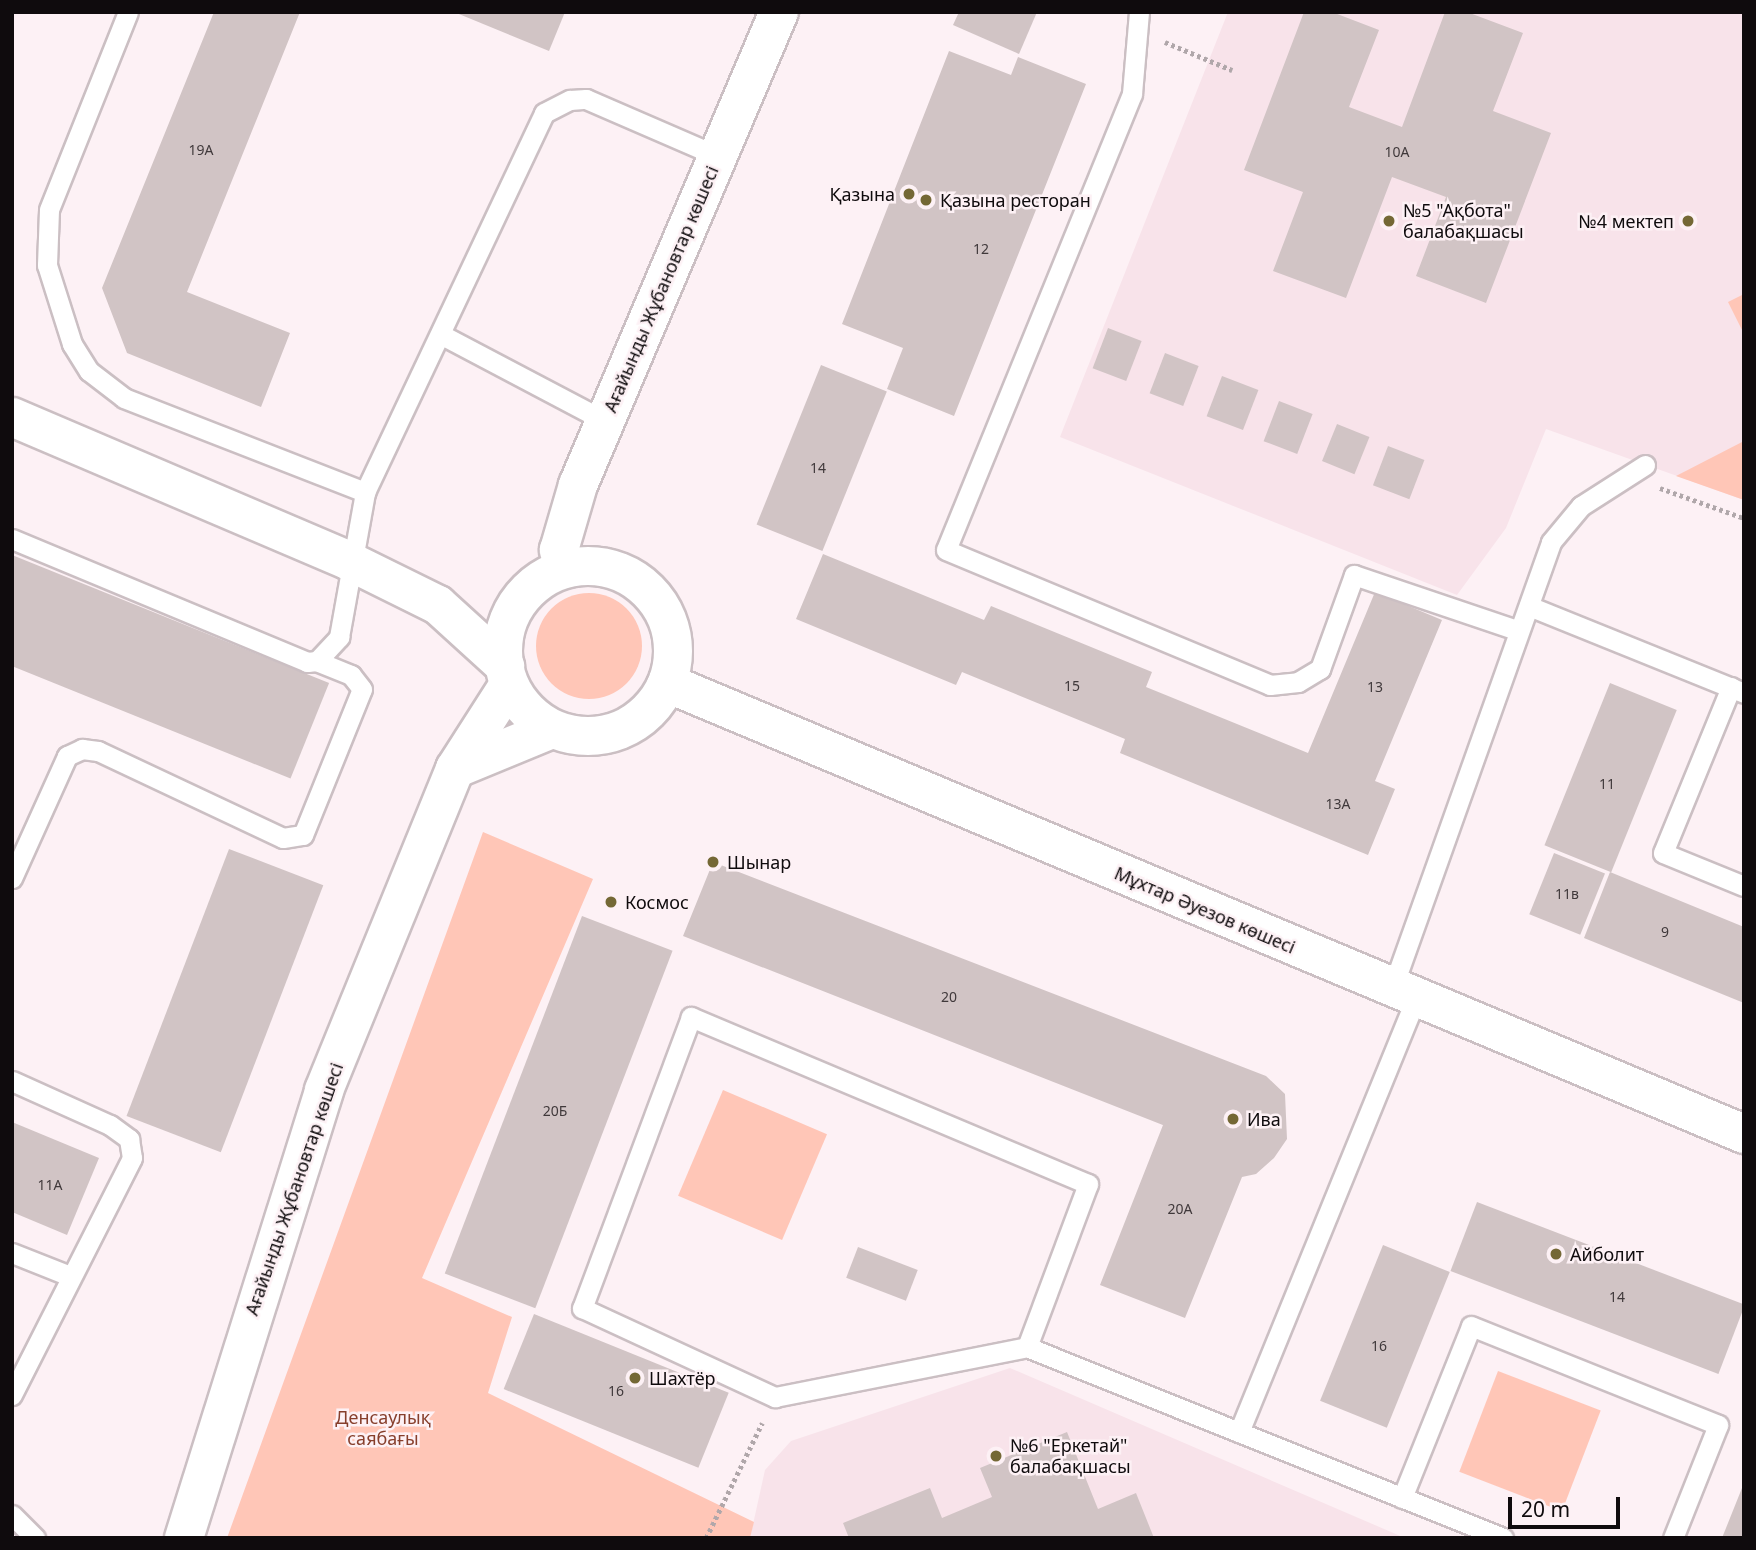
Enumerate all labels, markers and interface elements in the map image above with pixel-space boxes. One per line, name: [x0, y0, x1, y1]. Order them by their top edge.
house number: 19А: [189, 142, 213, 158]
house number: 10А: [1385, 144, 1409, 160]
street label: Ағайынды Жұбановтар көшесі: [599, 163, 723, 415]
place label: Қазына: [829, 183, 895, 205]
marker: Қазына: [901, 186, 917, 202]
place label: Қазына ресторан: [940, 189, 1091, 211]
marker: Қазына ресторан: [918, 192, 934, 208]
place label: №5 "Ақбота" балабақшасы: [1403, 200, 1524, 242]
place label: №4 мектеп: [1578, 210, 1674, 232]
marker: №5 "Ақбота" балабақшасы: [1381, 213, 1397, 229]
marker: №4 мектеп: [1680, 213, 1696, 229]
house number: 12: [973, 241, 989, 257]
house number: 14: [810, 460, 826, 476]
house number: 15: [1064, 678, 1080, 694]
house number: 13: [1367, 679, 1383, 695]
house number: 11: [1599, 776, 1615, 792]
house number: 13А: [1326, 796, 1350, 812]
place label: Шынар: [727, 851, 791, 873]
marker: Шынар: [705, 854, 721, 870]
street label: Мұхтар Әуезов көшесі: [1111, 862, 1299, 958]
house number: 11в: [1555, 886, 1579, 902]
place label: Космос: [625, 891, 689, 913]
marker: Космос: [603, 894, 619, 910]
house number: 9: [1661, 924, 1669, 940]
house number: 20: [941, 989, 957, 1005]
street label: Ағайынды Жұбановтар көшесі: [241, 1060, 347, 1318]
house number: 20Б: [543, 1103, 567, 1119]
place label: Ива: [1247, 1108, 1281, 1130]
marker: Ива: [1225, 1111, 1241, 1127]
house number: 11А: [38, 1177, 62, 1193]
house number: 20А: [1168, 1201, 1192, 1217]
place label: Айболит: [1570, 1243, 1644, 1265]
marker: Айболит: [1548, 1246, 1564, 1262]
house number: 14: [1609, 1289, 1625, 1305]
house number: 16: [1371, 1338, 1387, 1354]
place label: Шахтёр: [649, 1367, 716, 1389]
marker: Шахтёр: [627, 1370, 643, 1386]
house number: 16: [608, 1383, 624, 1399]
park label: Денсаулық саябағы: [335, 1407, 431, 1450]
place label: №6 "Еркетай" балабақшасы: [1010, 1435, 1131, 1478]
marker: №6 "Еркетай" балабақшасы: [988, 1448, 1004, 1464]
scale bar: [1511, 1484, 1623, 1528]
text: 20 m: [1521, 1495, 1570, 1523]

